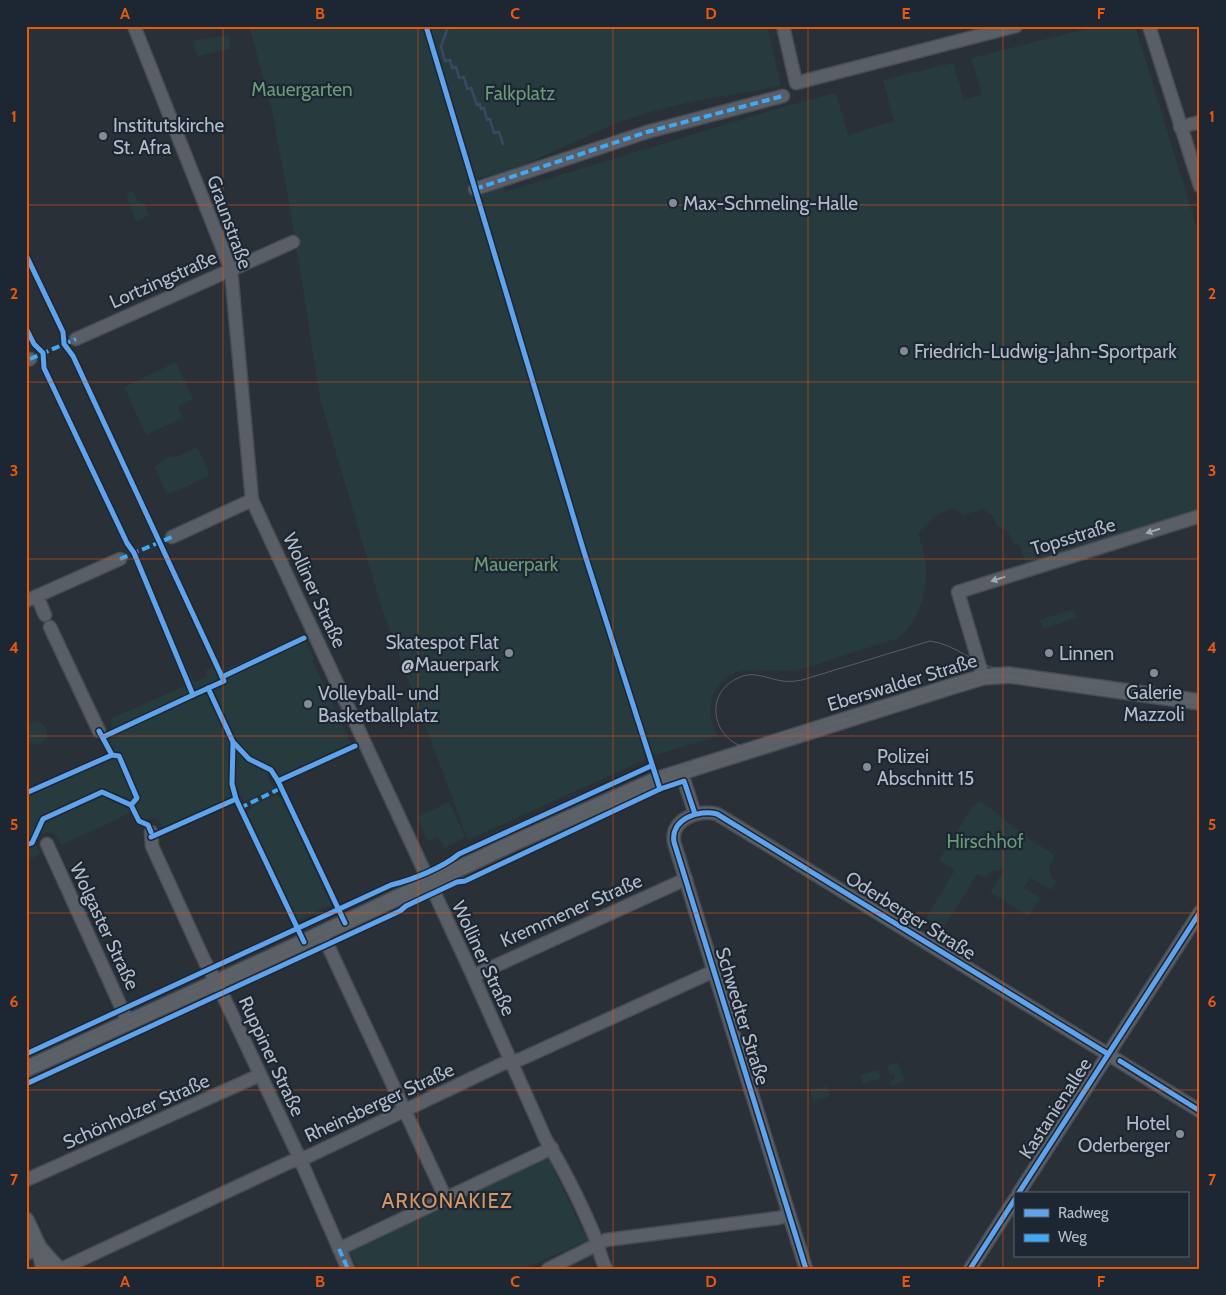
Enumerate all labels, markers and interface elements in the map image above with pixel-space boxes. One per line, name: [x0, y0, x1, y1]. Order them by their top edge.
text: A: [120, 4, 130, 23]
text: B: [315, 4, 325, 23]
text: C: [510, 4, 520, 23]
text: D: [705, 4, 717, 23]
text: E: [901, 4, 911, 23]
text: F: [1097, 4, 1106, 23]
park label: Mauergarten: [251, 78, 353, 101]
park label: Falkplatz: [485, 82, 555, 105]
text: 1: [11, 107, 17, 126]
text: 1: [1209, 107, 1215, 126]
place label: Institutskirche St. Afra: [113, 114, 224, 159]
marker: Institutskirche St. Afra: [97, 130, 109, 142]
street label: Graunstraße: [202, 172, 257, 272]
place label: Max-Schmeling-Halle: [683, 192, 858, 215]
marker: Max-Schmeling-Halle: [667, 197, 679, 209]
street label: Lortzingstraße: [106, 245, 221, 313]
text: 2: [10, 284, 18, 303]
text: 2: [1208, 284, 1216, 303]
place label: Friedrich-Ludwig-Jahn-Sportpark: [914, 340, 1177, 363]
marker: Friedrich-Ludwig-Jahn-Sportpark: [898, 345, 910, 357]
text: 3: [10, 461, 18, 480]
text: 3: [1208, 461, 1216, 480]
street label: Topsstraße: [1028, 513, 1119, 560]
one-way arrow: [1146, 527, 1161, 535]
street label: Wolliner Straße: [278, 529, 351, 652]
park label: Mauerpark: [474, 553, 559, 576]
one-way arrow: [991, 576, 1006, 584]
place label: Skatespot Flat @Mauerpark: [385, 631, 500, 676]
text: 4: [9, 638, 19, 657]
text: 4: [1207, 638, 1217, 657]
place label: Linnen: [1059, 642, 1114, 665]
marker: Skatespot Flat @Mauerpark: [503, 647, 515, 659]
marker: Linnen: [1043, 647, 1055, 659]
street label: Eberswalder Straße: [825, 649, 980, 716]
marker: Galerie Mazzoli: [1148, 667, 1160, 679]
place label: Galerie Mazzoli: [1123, 681, 1185, 726]
place label: Volleyball- und Basketballplatz: [318, 682, 439, 727]
marker: Volleyball- und Basketballplatz: [302, 698, 314, 710]
place label: Polizei Abschnitt 15: [877, 745, 974, 790]
marker: Polizei Abschnitt 15: [861, 761, 873, 773]
text: 5: [10, 815, 18, 834]
text: 5: [1208, 815, 1216, 834]
park label: Hirschhof: [946, 830, 1024, 853]
street label: Wolgaster Straße: [65, 859, 144, 994]
street label: Oderberger Straße: [841, 866, 980, 965]
street label: Kremmener Straße: [497, 869, 646, 952]
street label: Wolliner Straße: [447, 897, 520, 1020]
street label: Schwedter Straße: [711, 944, 774, 1088]
text: 6: [10, 992, 19, 1011]
text: 6: [1208, 992, 1217, 1011]
street label: Ruppiner Straße: [234, 993, 310, 1120]
street label: Kastanienallee: [1014, 1053, 1097, 1163]
street label: Rheinsberger Straße: [301, 1058, 458, 1147]
street label: Schönholzer Straße: [59, 1069, 213, 1154]
place label: Hotel Oderberger: [1078, 1112, 1171, 1157]
marker: Hotel Oderberger: [1174, 1128, 1186, 1140]
text: 7: [10, 1170, 19, 1189]
text: 7: [1208, 1170, 1217, 1189]
district label: ARKONAKIEZ: [381, 1188, 513, 1213]
legend: [1014, 1192, 1188, 1258]
text: Radweg: [1058, 1204, 1109, 1222]
text: Weg: [1058, 1228, 1087, 1246]
text: A: [120, 1272, 130, 1291]
text: B: [315, 1272, 325, 1291]
text: C: [510, 1272, 520, 1291]
text: D: [705, 1272, 717, 1291]
text: E: [901, 1272, 911, 1291]
text: F: [1097, 1272, 1106, 1291]

